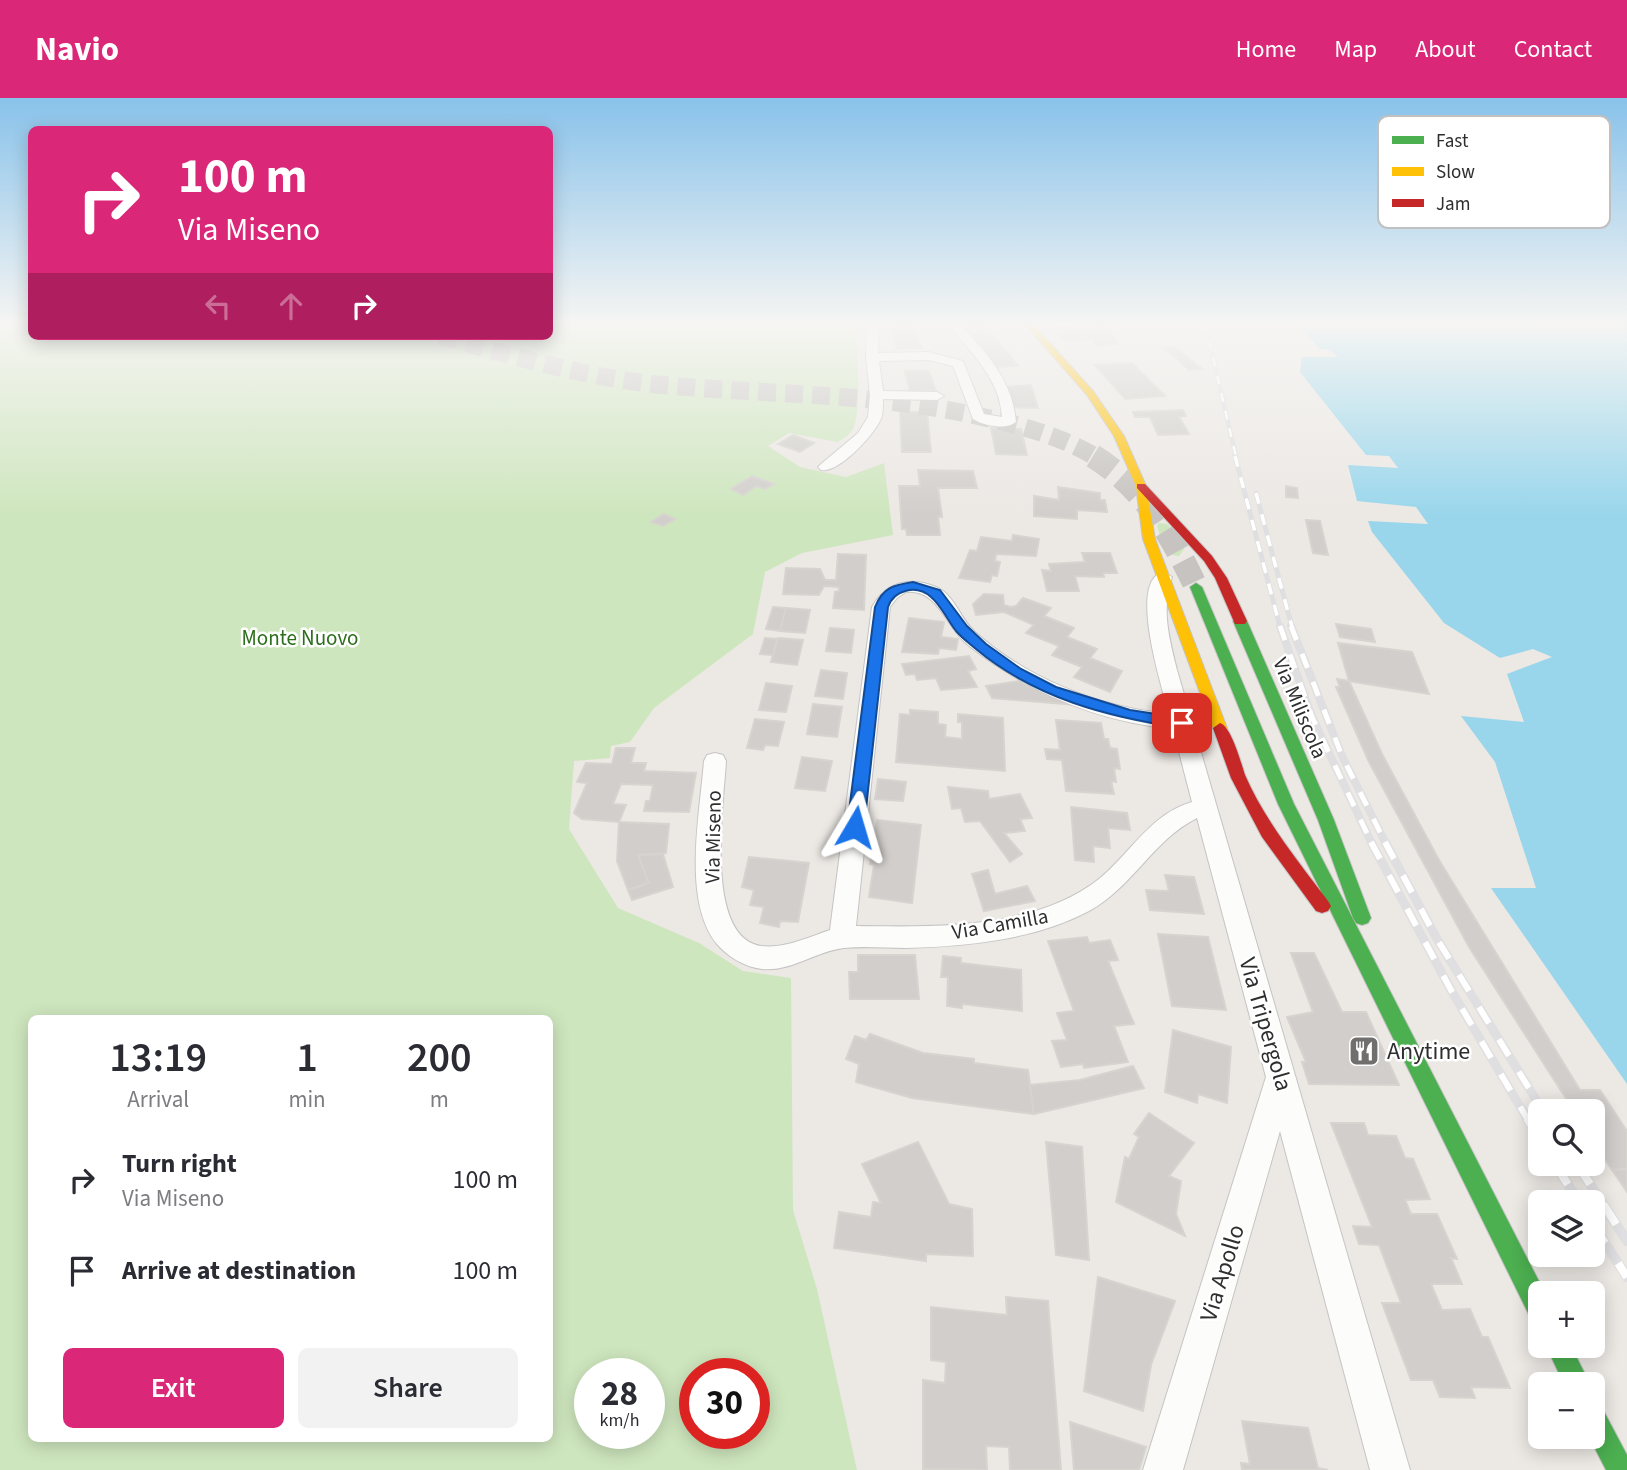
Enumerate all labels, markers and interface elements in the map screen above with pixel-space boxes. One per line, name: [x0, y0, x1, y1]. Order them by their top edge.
text: Navio: [35, 26, 119, 73]
text: Home: [1236, 32, 1296, 67]
text: Map: [1334, 32, 1377, 67]
text: About: [1415, 32, 1476, 67]
text: Contact: [1514, 32, 1592, 67]
legend: [1378, 116, 1610, 228]
text: Fast: [1436, 128, 1469, 155]
text: 100 m: [178, 142, 307, 212]
icon: right: [63, 154, 154, 245]
text: Slow: [1436, 159, 1475, 186]
text: Jam: [1436, 191, 1470, 218]
text: Via Miseno: [178, 207, 320, 253]
icon: left: [199, 287, 237, 325]
icon: ahead: [272, 287, 310, 325]
icon: right: [345, 287, 383, 325]
park label: Monte Nuovo: [242, 623, 359, 653]
street label: Via Miliscola: [1265, 653, 1335, 763]
pin: [1152, 693, 1212, 753]
icon: arrive: [1163, 704, 1201, 742]
street label: Via Miseno: [697, 790, 729, 884]
position arrow: [818, 790, 892, 864]
street label: Via Camilla: [950, 901, 1050, 947]
street label: Via Tripergola: [1230, 953, 1301, 1095]
text: 13:19: [109, 1028, 207, 1088]
text: 1: [296, 1028, 318, 1088]
text: 200: [407, 1028, 472, 1088]
restaurant icon: Anytime: [1347, 1034, 1381, 1068]
place label: Anytime: [1387, 1034, 1470, 1069]
text: Arrival: [127, 1083, 189, 1116]
text: min: [288, 1083, 326, 1116]
text: m: [430, 1083, 449, 1116]
map controls: [1528, 1099, 1605, 1449]
button: search: [1528, 1099, 1605, 1176]
text: Turn right: [122, 1145, 237, 1182]
icon: right: [63, 1161, 101, 1199]
text: 100 m: [452, 1161, 518, 1198]
text: Via Miseno: [122, 1182, 224, 1215]
button: layers: [1528, 1190, 1605, 1267]
street label: Via Apollo: [1191, 1220, 1254, 1326]
icon: arrive: [63, 1252, 101, 1290]
text: Arrive at destination: [122, 1252, 356, 1289]
text: 100 m: [452, 1252, 518, 1289]
button: +: [1528, 1281, 1605, 1358]
button: Exit: [63, 1348, 284, 1428]
button: Share: [298, 1348, 518, 1428]
speed limit sign: 30: [679, 1358, 770, 1449]
text: 28: [601, 1369, 638, 1419]
button: −: [1528, 1372, 1605, 1449]
text: km/h: [600, 1408, 639, 1433]

